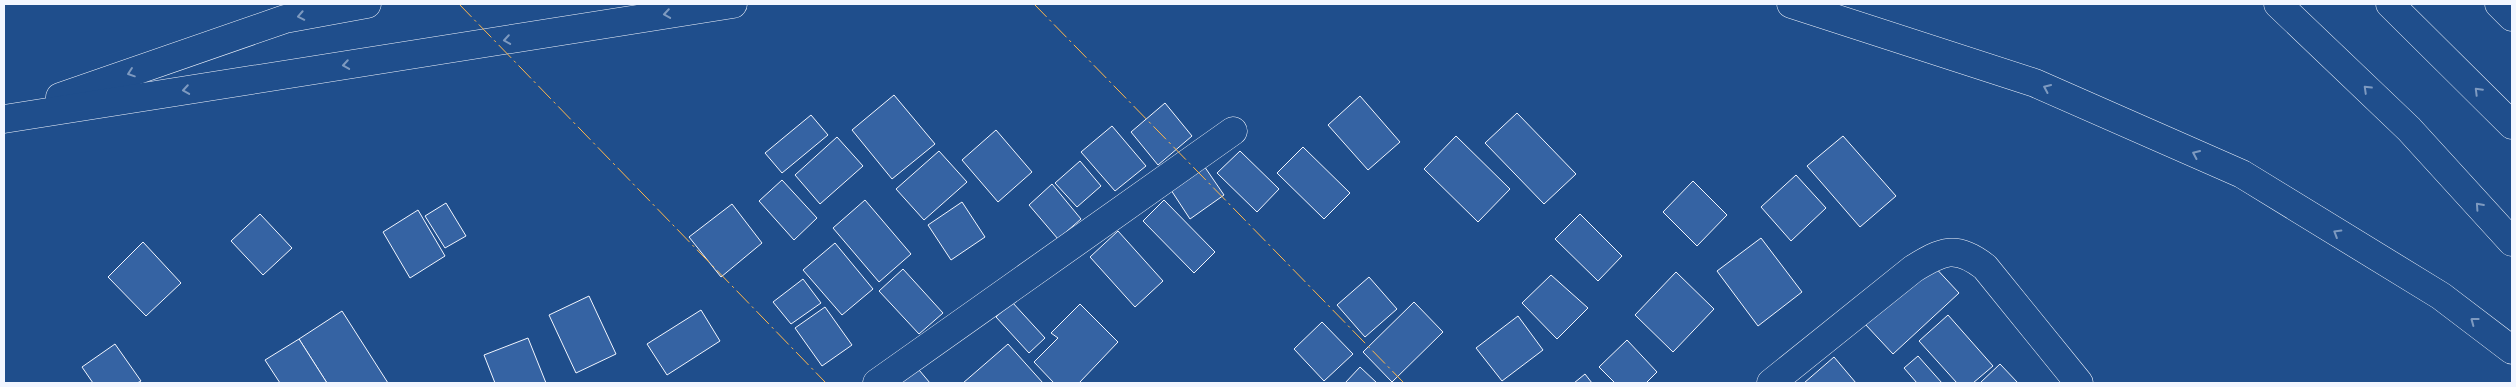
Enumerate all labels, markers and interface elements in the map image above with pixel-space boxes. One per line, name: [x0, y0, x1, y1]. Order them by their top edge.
one-way arrow: [663, 9, 672, 19]
one-way arrow: [297, 10, 306, 21]
one-way arrow: [503, 34, 511, 45]
one-way arrow: [342, 59, 350, 70]
one-way arrow: [127, 67, 136, 77]
one-way arrow: [182, 84, 190, 95]
one-way arrow: [2043, 84, 2052, 95]
one-way arrow: [2364, 86, 2373, 95]
one-way arrow: [2474, 88, 2483, 97]
one-way arrow: [2192, 149, 2201, 160]
one-way arrow: [2476, 203, 2485, 212]
one-way arrow: [2334, 229, 2343, 239]
one-way arrow: [2470, 318, 2480, 327]

